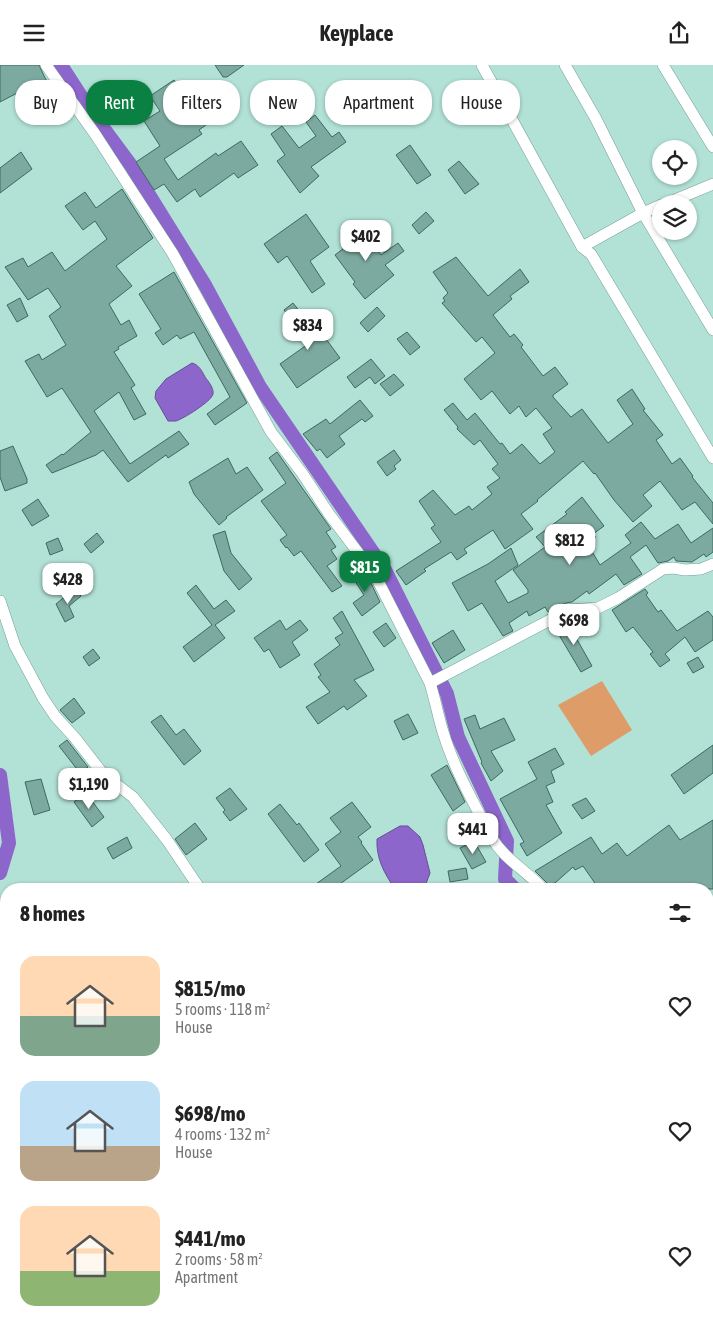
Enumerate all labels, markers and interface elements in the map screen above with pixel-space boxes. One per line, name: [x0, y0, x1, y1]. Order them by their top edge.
icon: menu: [20, 19, 48, 47]
icon: share: [665, 19, 693, 47]
text: Keyplace: [320, 20, 393, 46]
chip: Buy: [15, 80, 76, 125]
chip: Rent: [86, 80, 153, 125]
chip: Filters: [163, 80, 240, 125]
chip: New: [250, 80, 315, 125]
chip: Apartment: [325, 80, 432, 125]
chip: House: [442, 80, 520, 125]
map controls: [652, 140, 697, 240]
button: locate: [652, 140, 697, 185]
button: layers: [652, 195, 697, 240]
pin: $402: [336, 219, 396, 262]
text: $402: [351, 227, 381, 245]
pin: $834: [278, 309, 338, 351]
text: $834: [293, 316, 323, 334]
pin: $812: [540, 523, 600, 566]
text: $812: [555, 531, 585, 549]
pin: $815: [335, 551, 395, 593]
text: $815: [350, 558, 380, 576]
pin: $428: [38, 563, 98, 605]
text: $428: [53, 570, 83, 588]
pin: $698: [544, 603, 604, 646]
text: $698: [559, 611, 589, 629]
pin: $1,190: [48, 767, 130, 810]
text: $1,190: [69, 775, 109, 793]
pin: $441: [443, 813, 503, 855]
text: $441: [458, 820, 488, 838]
icon: filters: [666, 899, 694, 927]
text: 8 homes: [20, 901, 85, 925]
icon: home: [60, 976, 120, 1036]
text: $815/mo: [175, 976, 246, 1000]
icon: heart: [666, 992, 694, 1020]
text: 5 rooms · 118 m²: [175, 1000, 270, 1018]
text: House: [175, 1018, 212, 1036]
icon: home: [60, 1101, 120, 1161]
text: $698/mo: [175, 1101, 246, 1125]
icon: heart: [666, 1117, 694, 1145]
text: 4 rooms · 132 m²: [175, 1125, 270, 1143]
text: House: [175, 1143, 212, 1161]
icon: home: [60, 1226, 120, 1286]
text: $441/mo: [175, 1226, 246, 1250]
icon: heart: [666, 1242, 694, 1270]
text: 2 rooms · 58 m²: [175, 1250, 263, 1268]
text: Apartment: [175, 1268, 238, 1286]

